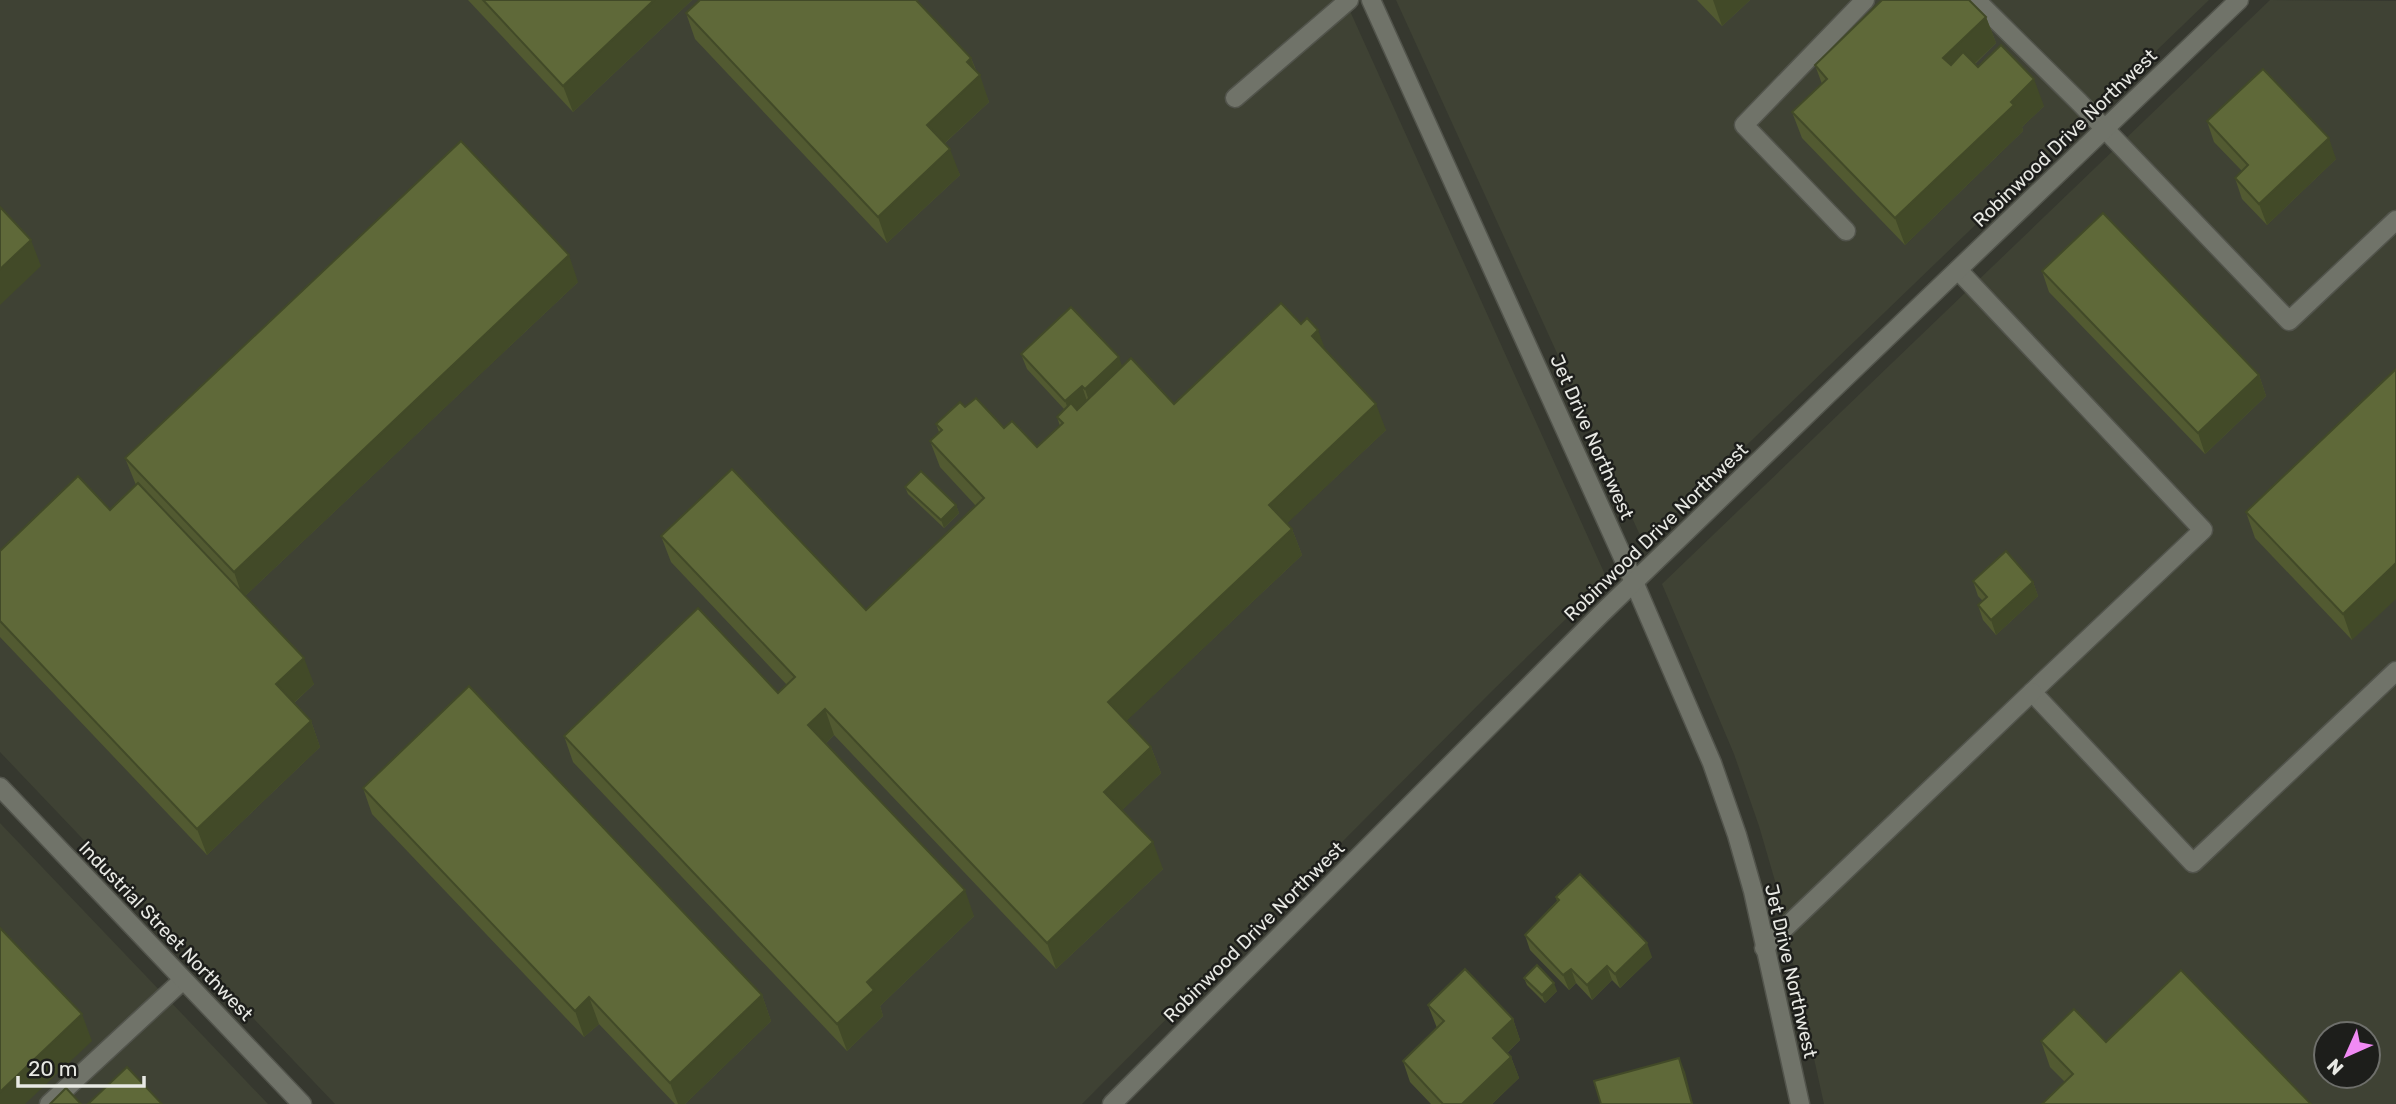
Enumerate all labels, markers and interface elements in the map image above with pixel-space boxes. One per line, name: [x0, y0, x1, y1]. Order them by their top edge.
street label: Robinwood Drive Northwest: [1968, 44, 2162, 232]
street label: Jet Drive Northwest: [1545, 351, 1639, 524]
street label: Robinwood Drive Northwest: [1559, 438, 1753, 626]
street label: Industrial Street Northwest: [74, 836, 258, 1026]
street label: Robinwood Drive Northwest: [1159, 836, 1350, 1027]
street label: Jet Drive Northwest: [1760, 882, 1822, 1061]
north arrow: [2312, 1020, 2382, 1090]
scale bar: [18, 1044, 144, 1088]
text: N: [2322, 1054, 2348, 1080]
text: 20 m: [28, 1056, 77, 1081]

